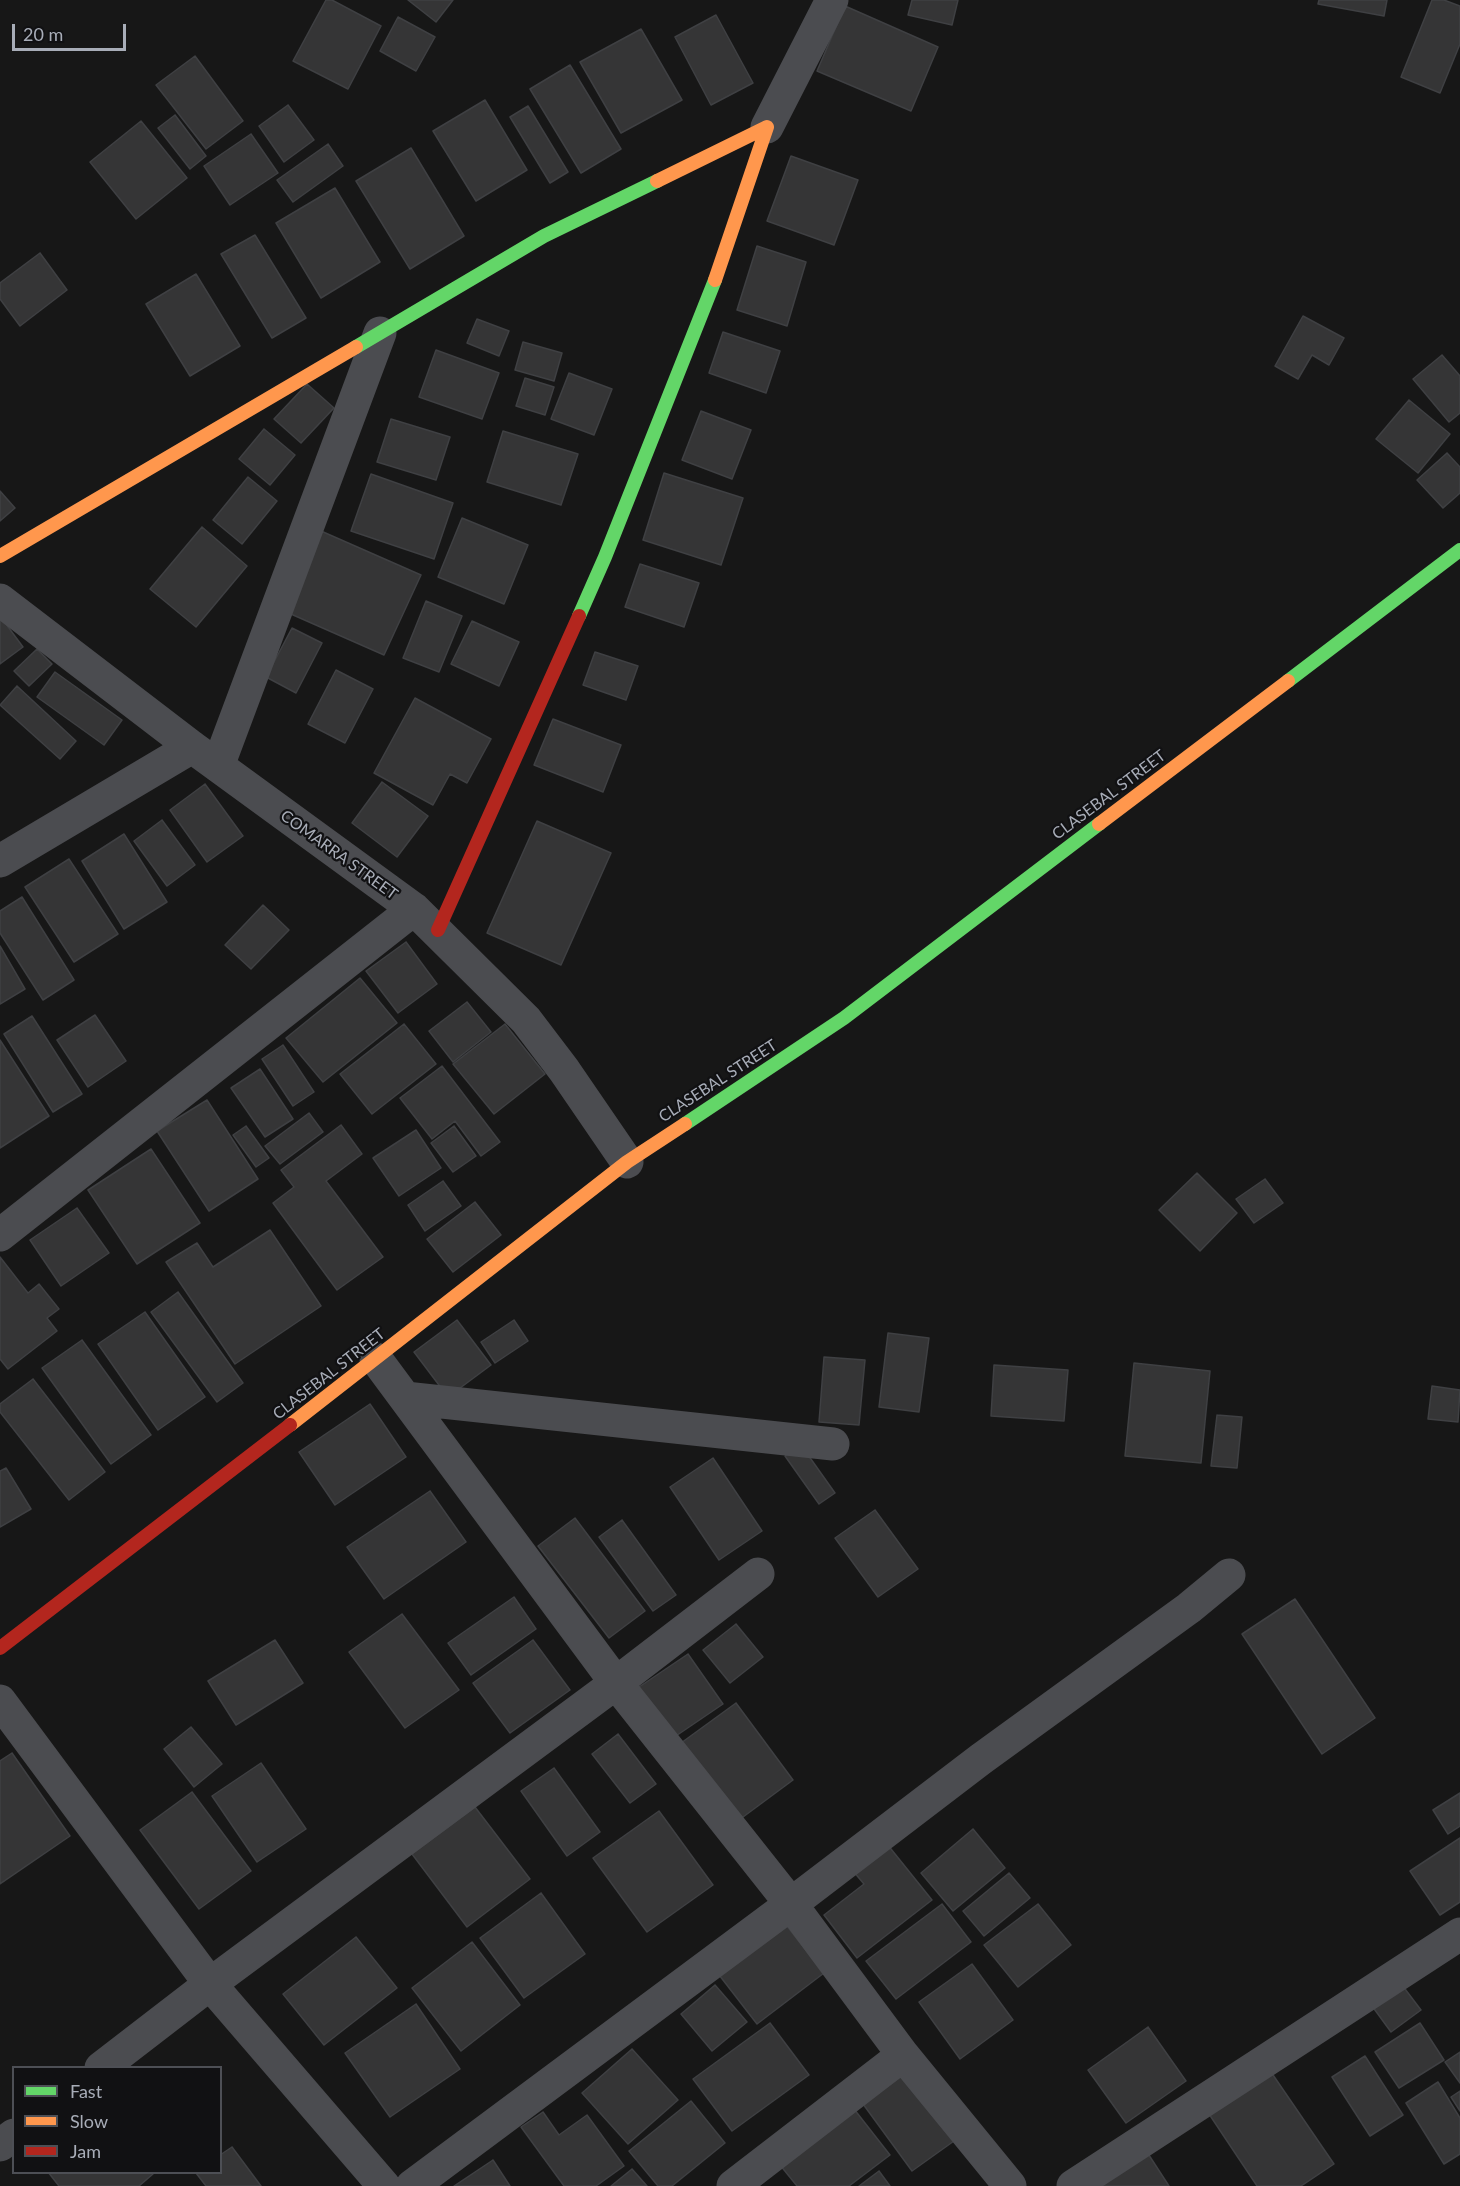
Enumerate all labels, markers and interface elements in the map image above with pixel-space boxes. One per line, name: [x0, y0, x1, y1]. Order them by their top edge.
scale bar: [15, 12, 129, 50]
text: 20 m: [23, 23, 63, 45]
street label: CLASEBAL STREET: [1048, 746, 1170, 844]
street label: COMARRA STREET: [277, 806, 401, 904]
street label: CLASEBAL STREET: [655, 1036, 781, 1126]
street label: CLASEBAL STREET: [269, 1324, 389, 1424]
legend: [12, 2066, 222, 2174]
text: Fast: [70, 2080, 102, 2102]
text: Slow: [70, 2110, 108, 2132]
text: Jam: [70, 2140, 101, 2162]

